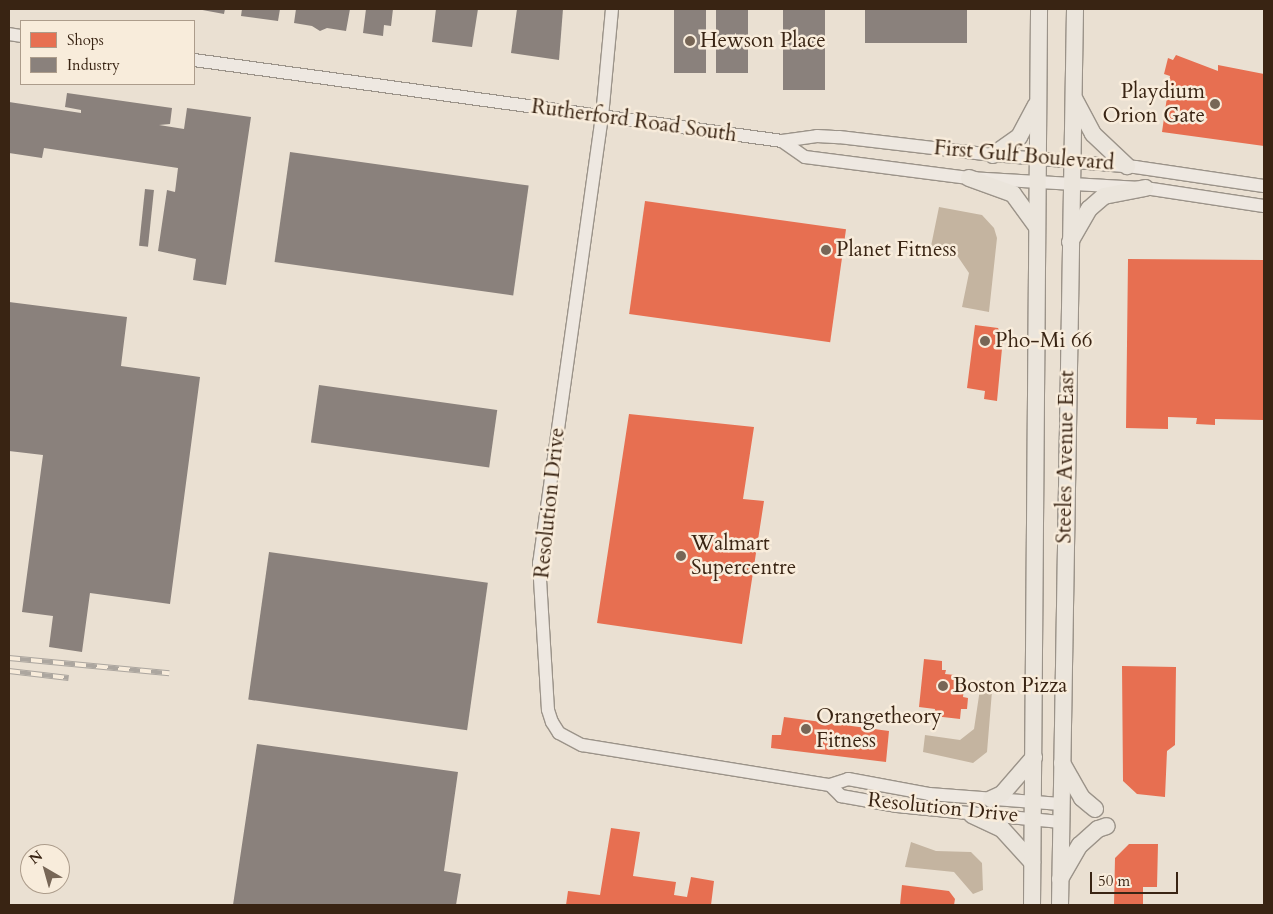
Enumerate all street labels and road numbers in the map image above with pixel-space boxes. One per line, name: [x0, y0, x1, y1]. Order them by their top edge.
street label: Rutherford Road South: [530, 94, 738, 148]
street label: First Gulf Boulevard: [933, 136, 1115, 176]
street label: Steeles Avenue East: [1052, 370, 1080, 544]
street label: Resolution Drive: [530, 426, 570, 580]
street label: Resolution Drive: [866, 788, 1020, 828]

